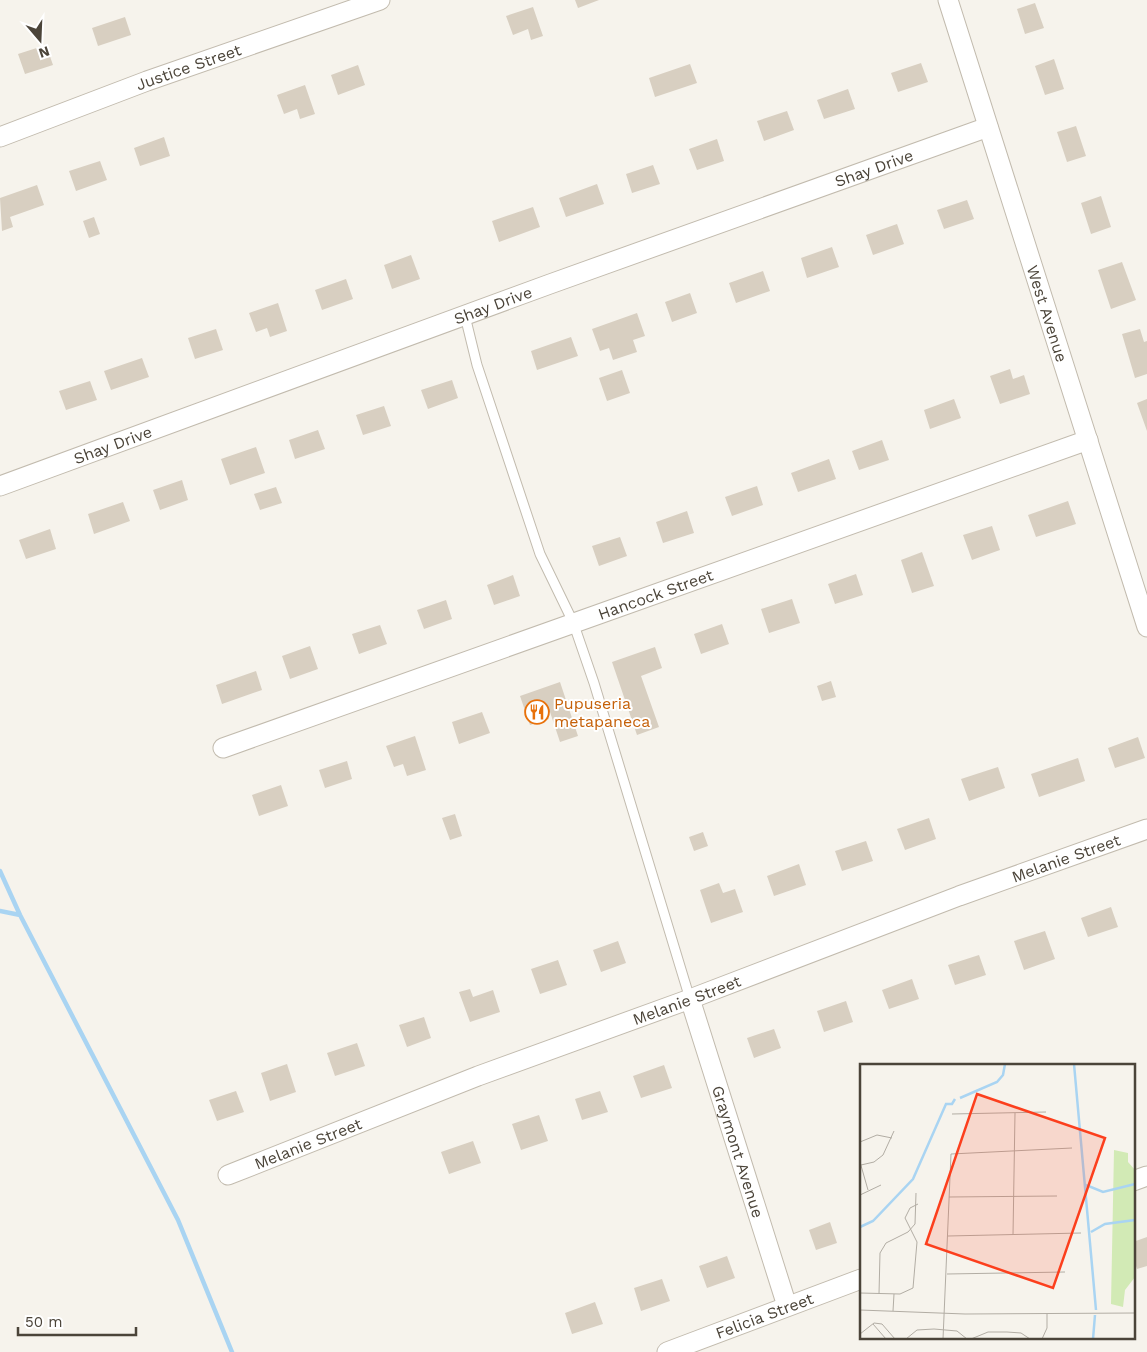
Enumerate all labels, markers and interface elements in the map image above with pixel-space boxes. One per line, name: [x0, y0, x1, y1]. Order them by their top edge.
north arrow: [15, 15, 65, 65]
street label: Justice Street: [133, 40, 244, 94]
text: N: [37, 43, 52, 62]
street label: Shay Drive: [832, 145, 916, 191]
street label: West Avenue: [1023, 263, 1072, 364]
street label: Shay Drive: [451, 282, 535, 328]
street label: Shay Drive: [71, 422, 154, 468]
street label: Hancock Street: [595, 565, 716, 623]
place label: Pupuseria metapaneca: [554, 694, 650, 731]
restaurant icon: Pupuseria metapaneca: [524, 699, 550, 725]
street label: Melanie Street: [1009, 830, 1123, 886]
street label: Melanie Street: [630, 971, 744, 1029]
inset map: [860, 1064, 1134, 1340]
street label: Graymont Avenue: [708, 1083, 768, 1220]
street label: Melanie Street: [252, 1113, 365, 1173]
street label: Felicia Street: [713, 1288, 816, 1342]
scale bar: [18, 1304, 135, 1336]
text: 50 m: [25, 1313, 62, 1331]

